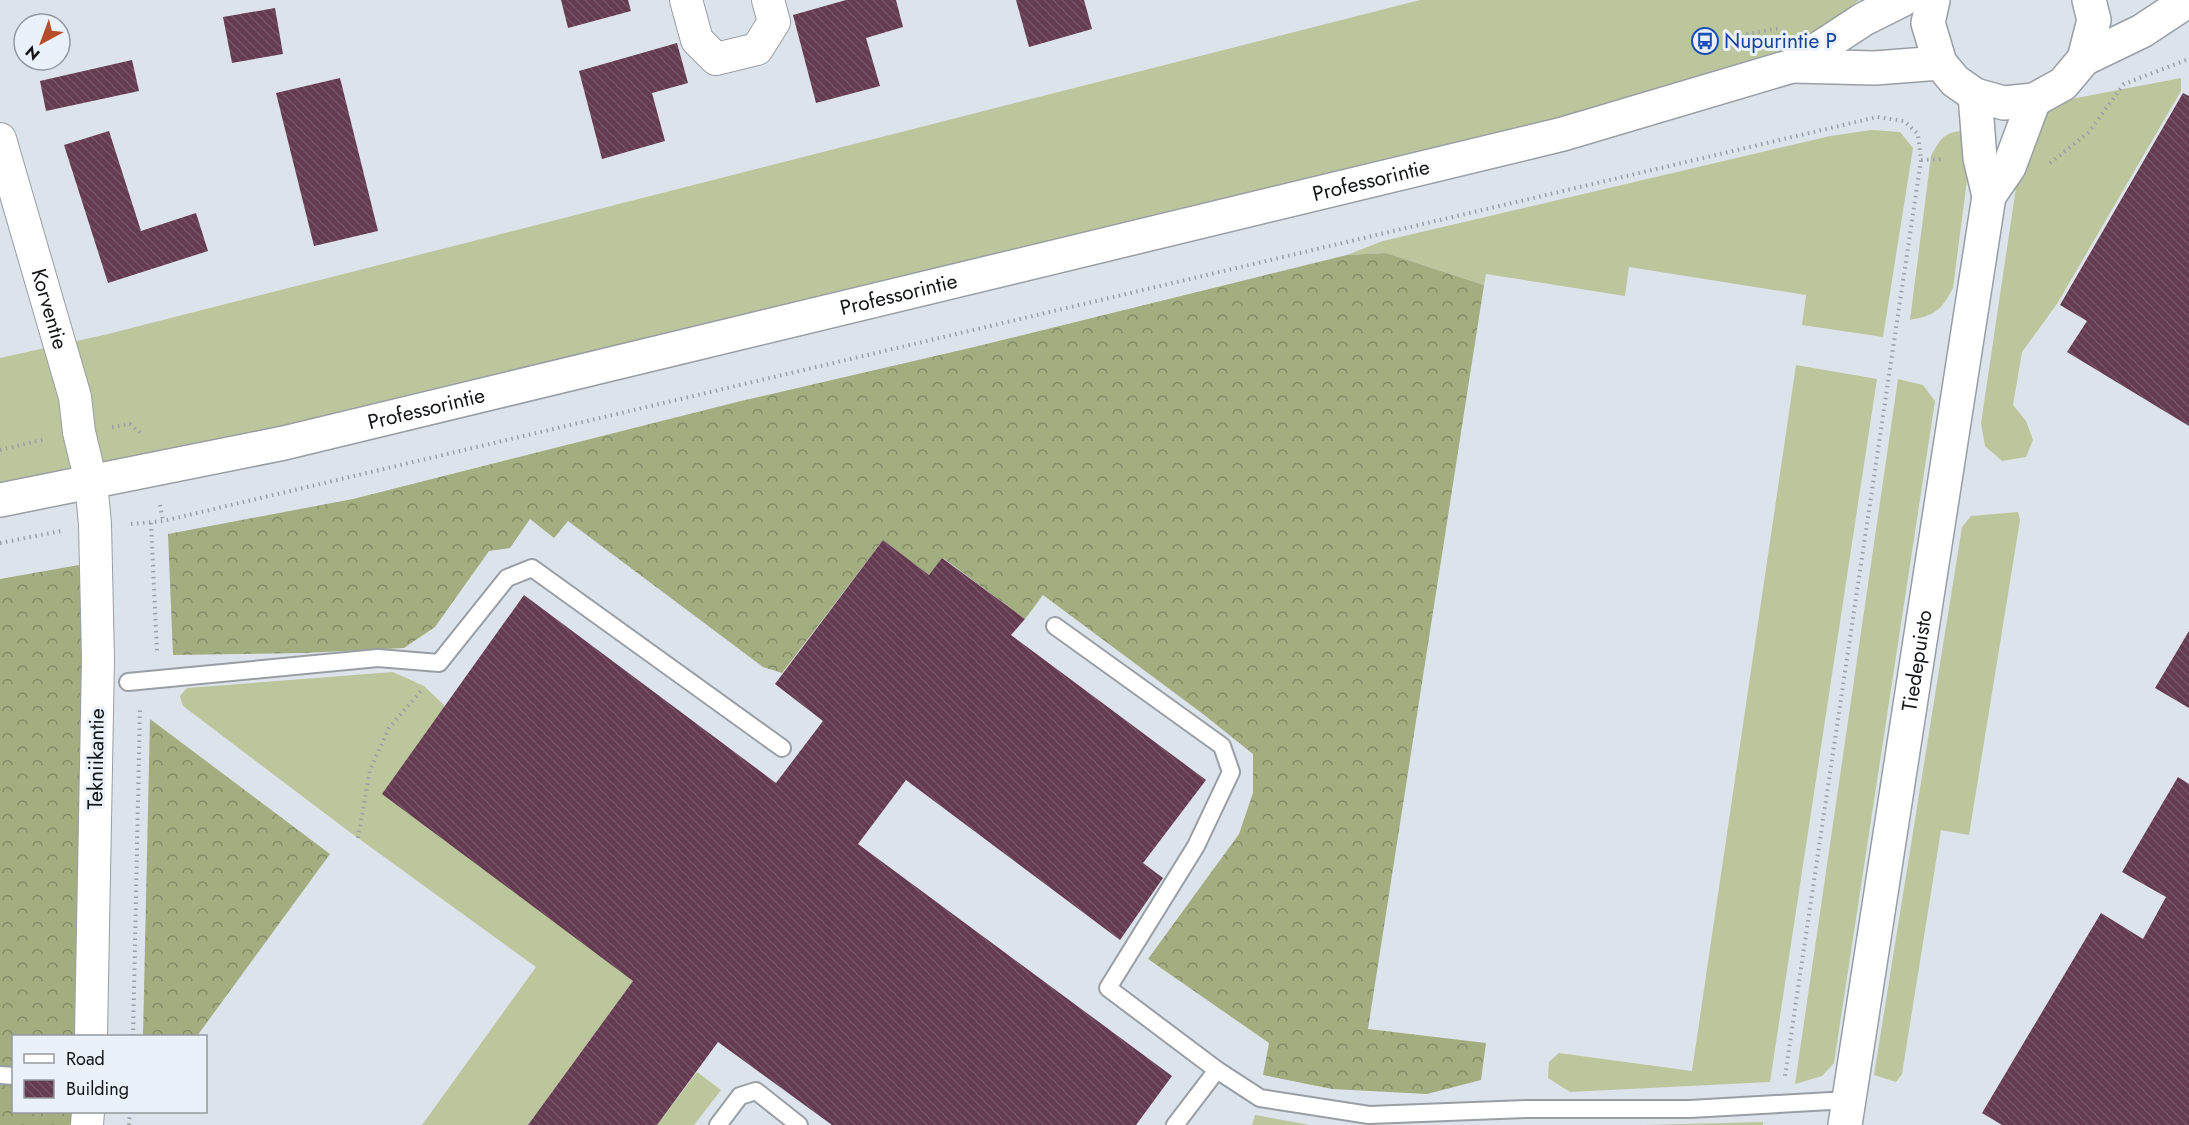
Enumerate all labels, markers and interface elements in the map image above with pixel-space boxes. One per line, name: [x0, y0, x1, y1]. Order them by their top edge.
north arrow: [12, 12, 72, 72]
bus stop icon: Nupurintie P: [1690, 26, 1720, 56]
place label: Nupurintie P: [1724, 26, 1837, 56]
text: N: [20, 40, 45, 66]
street label: Professorintie: [1309, 152, 1433, 209]
street label: Korventie: [23, 265, 75, 353]
street label: Professorintie: [837, 266, 961, 323]
street label: Professorintie: [365, 380, 488, 437]
street label: Tiedepuisto: [1894, 608, 1940, 713]
street label: Tekniikantie: [80, 708, 112, 810]
legend: [12, 1035, 207, 1113]
text: Road: [66, 1046, 105, 1072]
text: Building: [66, 1076, 129, 1102]

